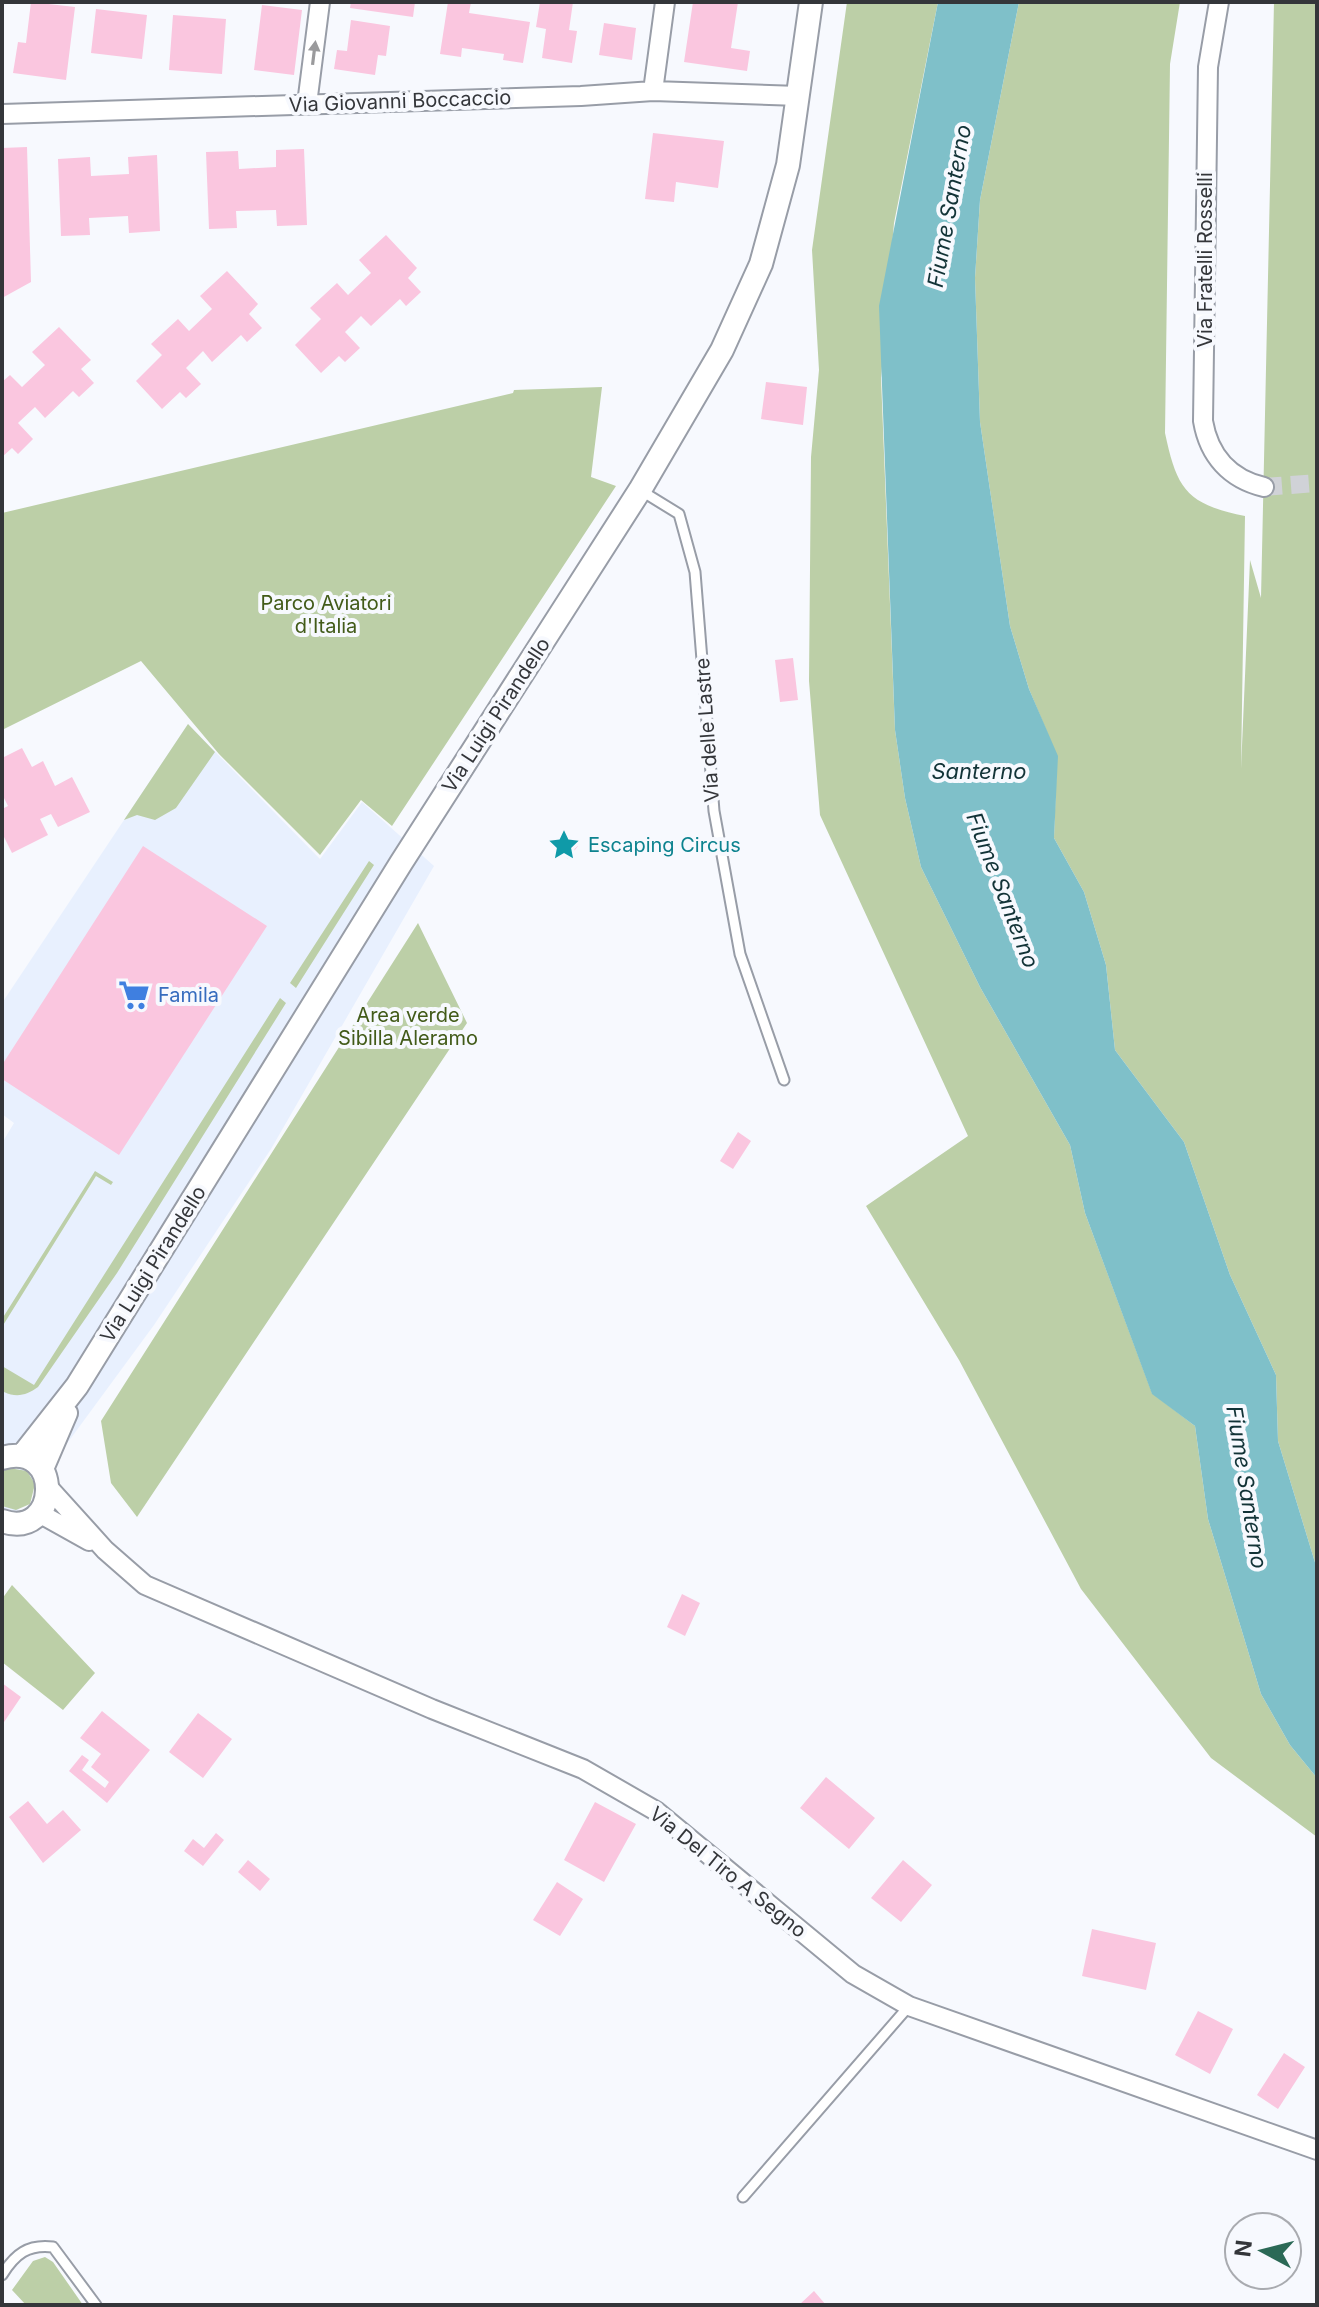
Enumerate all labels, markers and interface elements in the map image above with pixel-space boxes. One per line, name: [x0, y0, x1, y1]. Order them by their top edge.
one-way arrow: [307, 40, 320, 65]
street label: Via Giovanni Boccaccio: [288, 85, 512, 117]
water label: Fiume Santerno: [922, 123, 976, 289]
street label: Via Fratelli Rosselli: [1193, 172, 1217, 348]
park label: Parco Aviatori d'Italia: [260, 591, 392, 638]
street label: Via Luigi Pirandello: [437, 633, 555, 797]
street label: Via delle Lastre: [690, 657, 724, 803]
water label: Santerno: [931, 758, 1027, 784]
water label: Fiume Santerno: [961, 809, 1045, 971]
place icon: Escaping Circus: [547, 828, 581, 862]
place label: Escaping Circus: [588, 833, 741, 857]
supermarket icon: Famila: [117, 978, 151, 1012]
place label: Famila: [158, 983, 219, 1007]
park label: Area verde Sibilla Aleramo: [338, 1003, 478, 1050]
street label: Via Luigi Pirandello: [95, 1181, 211, 1347]
water label: Fiume Santerno: [1221, 1404, 1273, 1570]
street label: Via Del Tiro A Segno: [645, 1801, 811, 1943]
north arrow: [1223, 2211, 1303, 2291]
text: N: [1229, 2239, 1257, 2258]

